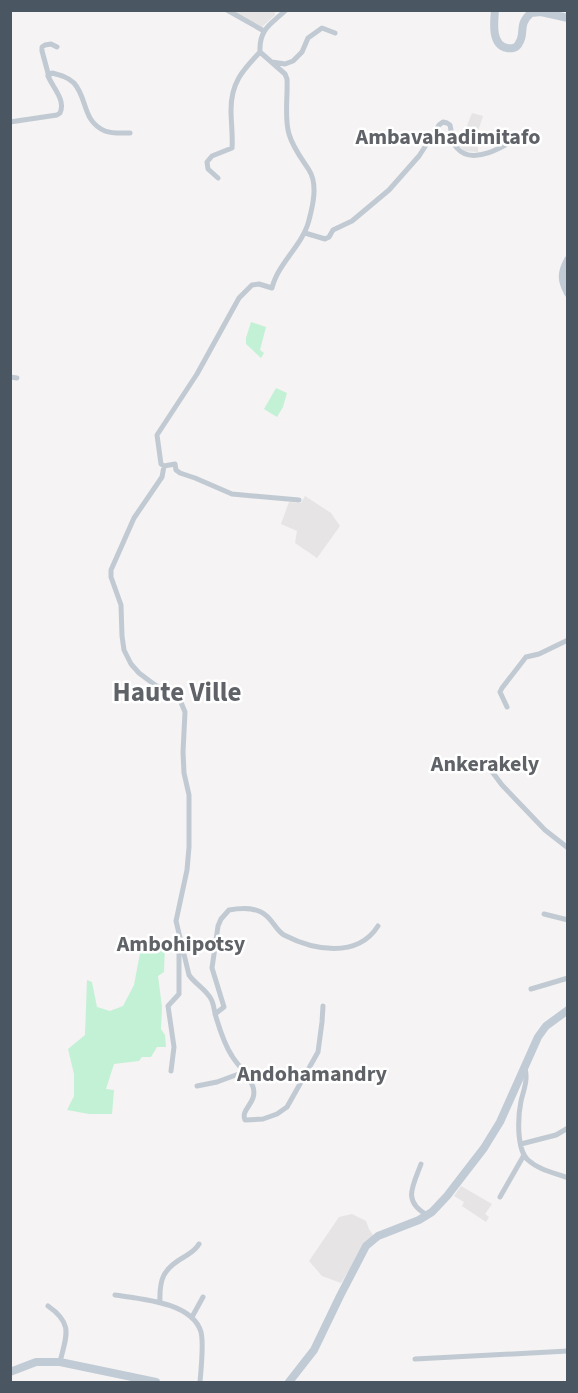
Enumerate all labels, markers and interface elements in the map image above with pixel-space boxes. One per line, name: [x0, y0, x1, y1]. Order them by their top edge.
district label: Ambavahadimitafo: [355, 121, 540, 153]
district label: Haute Ville: [113, 673, 241, 712]
district label: Ankerakely: [430, 748, 540, 780]
district label: Ambohipotsy: [116, 928, 246, 960]
district label: Andohamandry: [236, 1058, 388, 1090]

